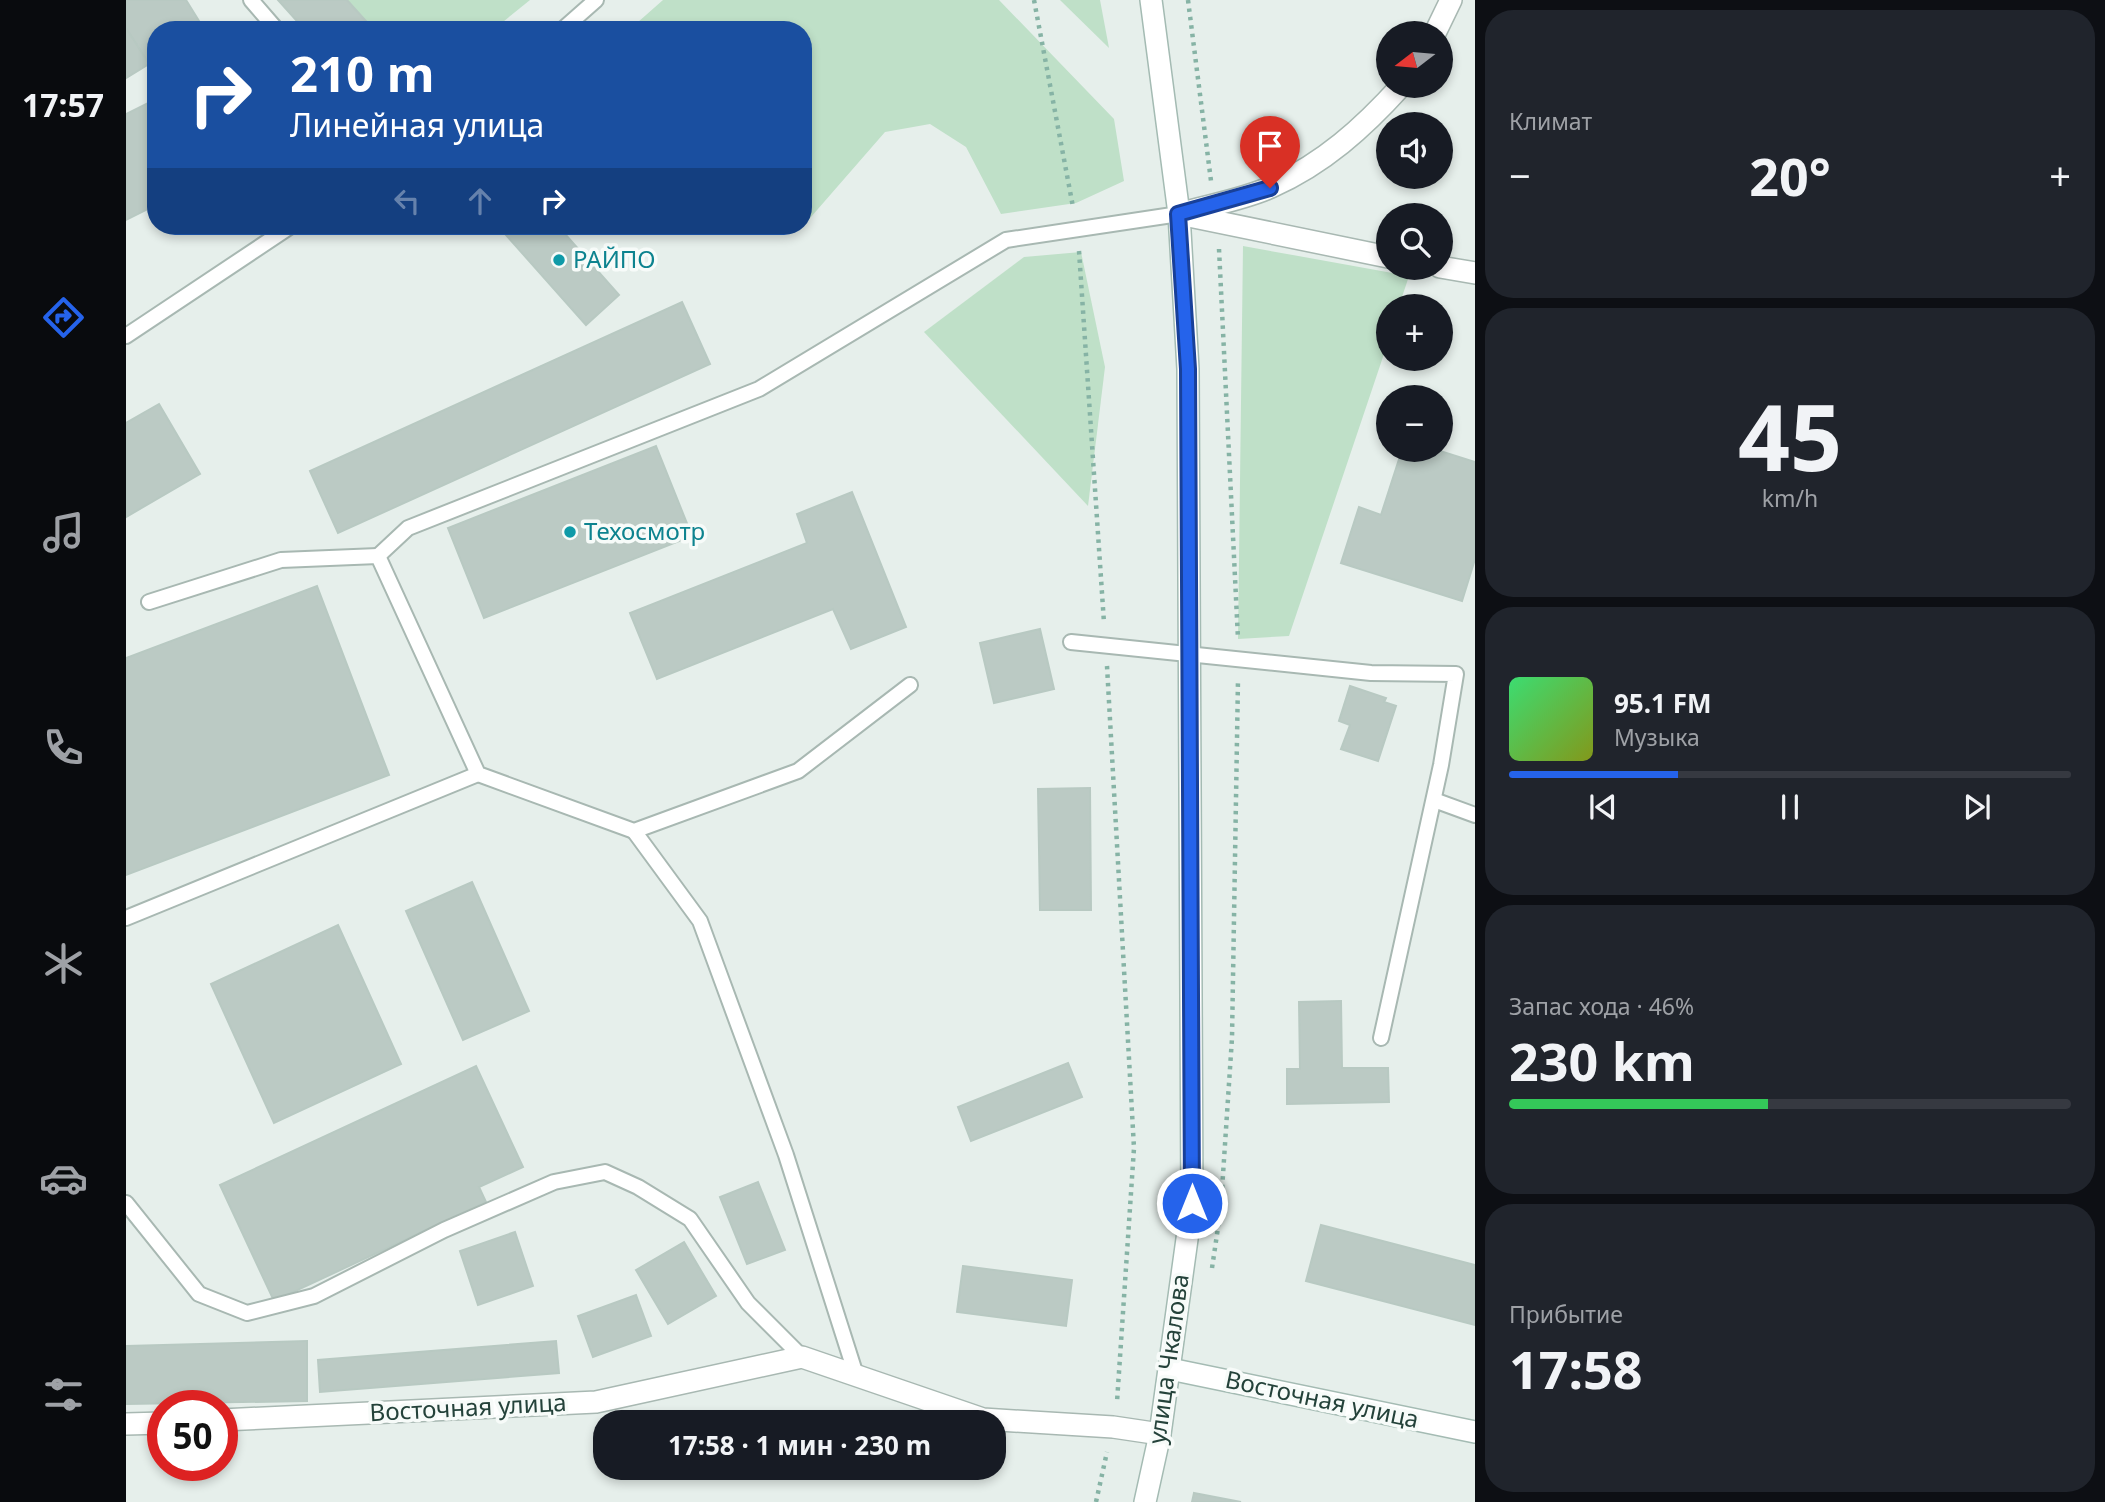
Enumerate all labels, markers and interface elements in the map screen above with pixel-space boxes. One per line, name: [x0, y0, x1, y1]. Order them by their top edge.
north arrow: [1376, 21, 1452, 98]
map controls: [1376, 21, 1453, 462]
text: 210 m: [290, 40, 435, 106]
icon: right: [175, 49, 266, 140]
text: 17:57: [22, 83, 104, 126]
text: Линейная улица: [290, 103, 544, 146]
text: Климат: [1509, 105, 1592, 137]
button: sound: [1376, 112, 1453, 189]
pin: [1240, 116, 1300, 188]
icon: arrive: [1251, 127, 1289, 165]
text: 20°: [1749, 140, 1831, 211]
text: −: [1509, 149, 1531, 201]
text: +: [2049, 149, 2071, 201]
icon: left: [388, 182, 426, 220]
icon: ahead: [461, 182, 499, 220]
icon: right: [534, 182, 572, 220]
button: search: [1376, 203, 1453, 280]
place label: РАЙПО: [573, 242, 656, 275]
marker: РАЙПО: [551, 252, 567, 268]
icon: directions: [39, 293, 88, 342]
button: +: [1376, 294, 1453, 371]
text: 45: [1738, 374, 1842, 498]
button: −: [1376, 385, 1453, 462]
text: km/h: [1762, 482, 1818, 514]
icon: music: [39, 508, 88, 557]
place label: Техосмотр: [584, 514, 705, 547]
marker: Техосмотр: [562, 524, 578, 540]
text: 95.1 FM: [1614, 685, 1711, 721]
text: Музыка: [1614, 721, 1700, 753]
icon: phone: [39, 723, 88, 772]
icon: previous: [1584, 788, 1622, 826]
icon: pause: [1771, 788, 1809, 826]
icon: next: [1958, 788, 1996, 826]
icon: climate: [39, 939, 88, 988]
text: Запас хода · 46%: [1509, 990, 1694, 1022]
text: 230 km: [1509, 1025, 1695, 1096]
icon: car: [39, 1154, 88, 1203]
position arrow: [1155, 1166, 1229, 1240]
street label: улица Чкалова: [1139, 1272, 1196, 1446]
text: Прибытие: [1509, 1298, 1623, 1330]
text: 17:58: [1509, 1333, 1643, 1404]
street label: Восточная улица: [1223, 1362, 1422, 1435]
icon: filters: [39, 1370, 88, 1419]
street label: Восточная улица: [369, 1385, 567, 1428]
speed limit sign: 50: [147, 1390, 238, 1481]
text: 17:58 · 1 мин · 230 m: [668, 1427, 931, 1463]

